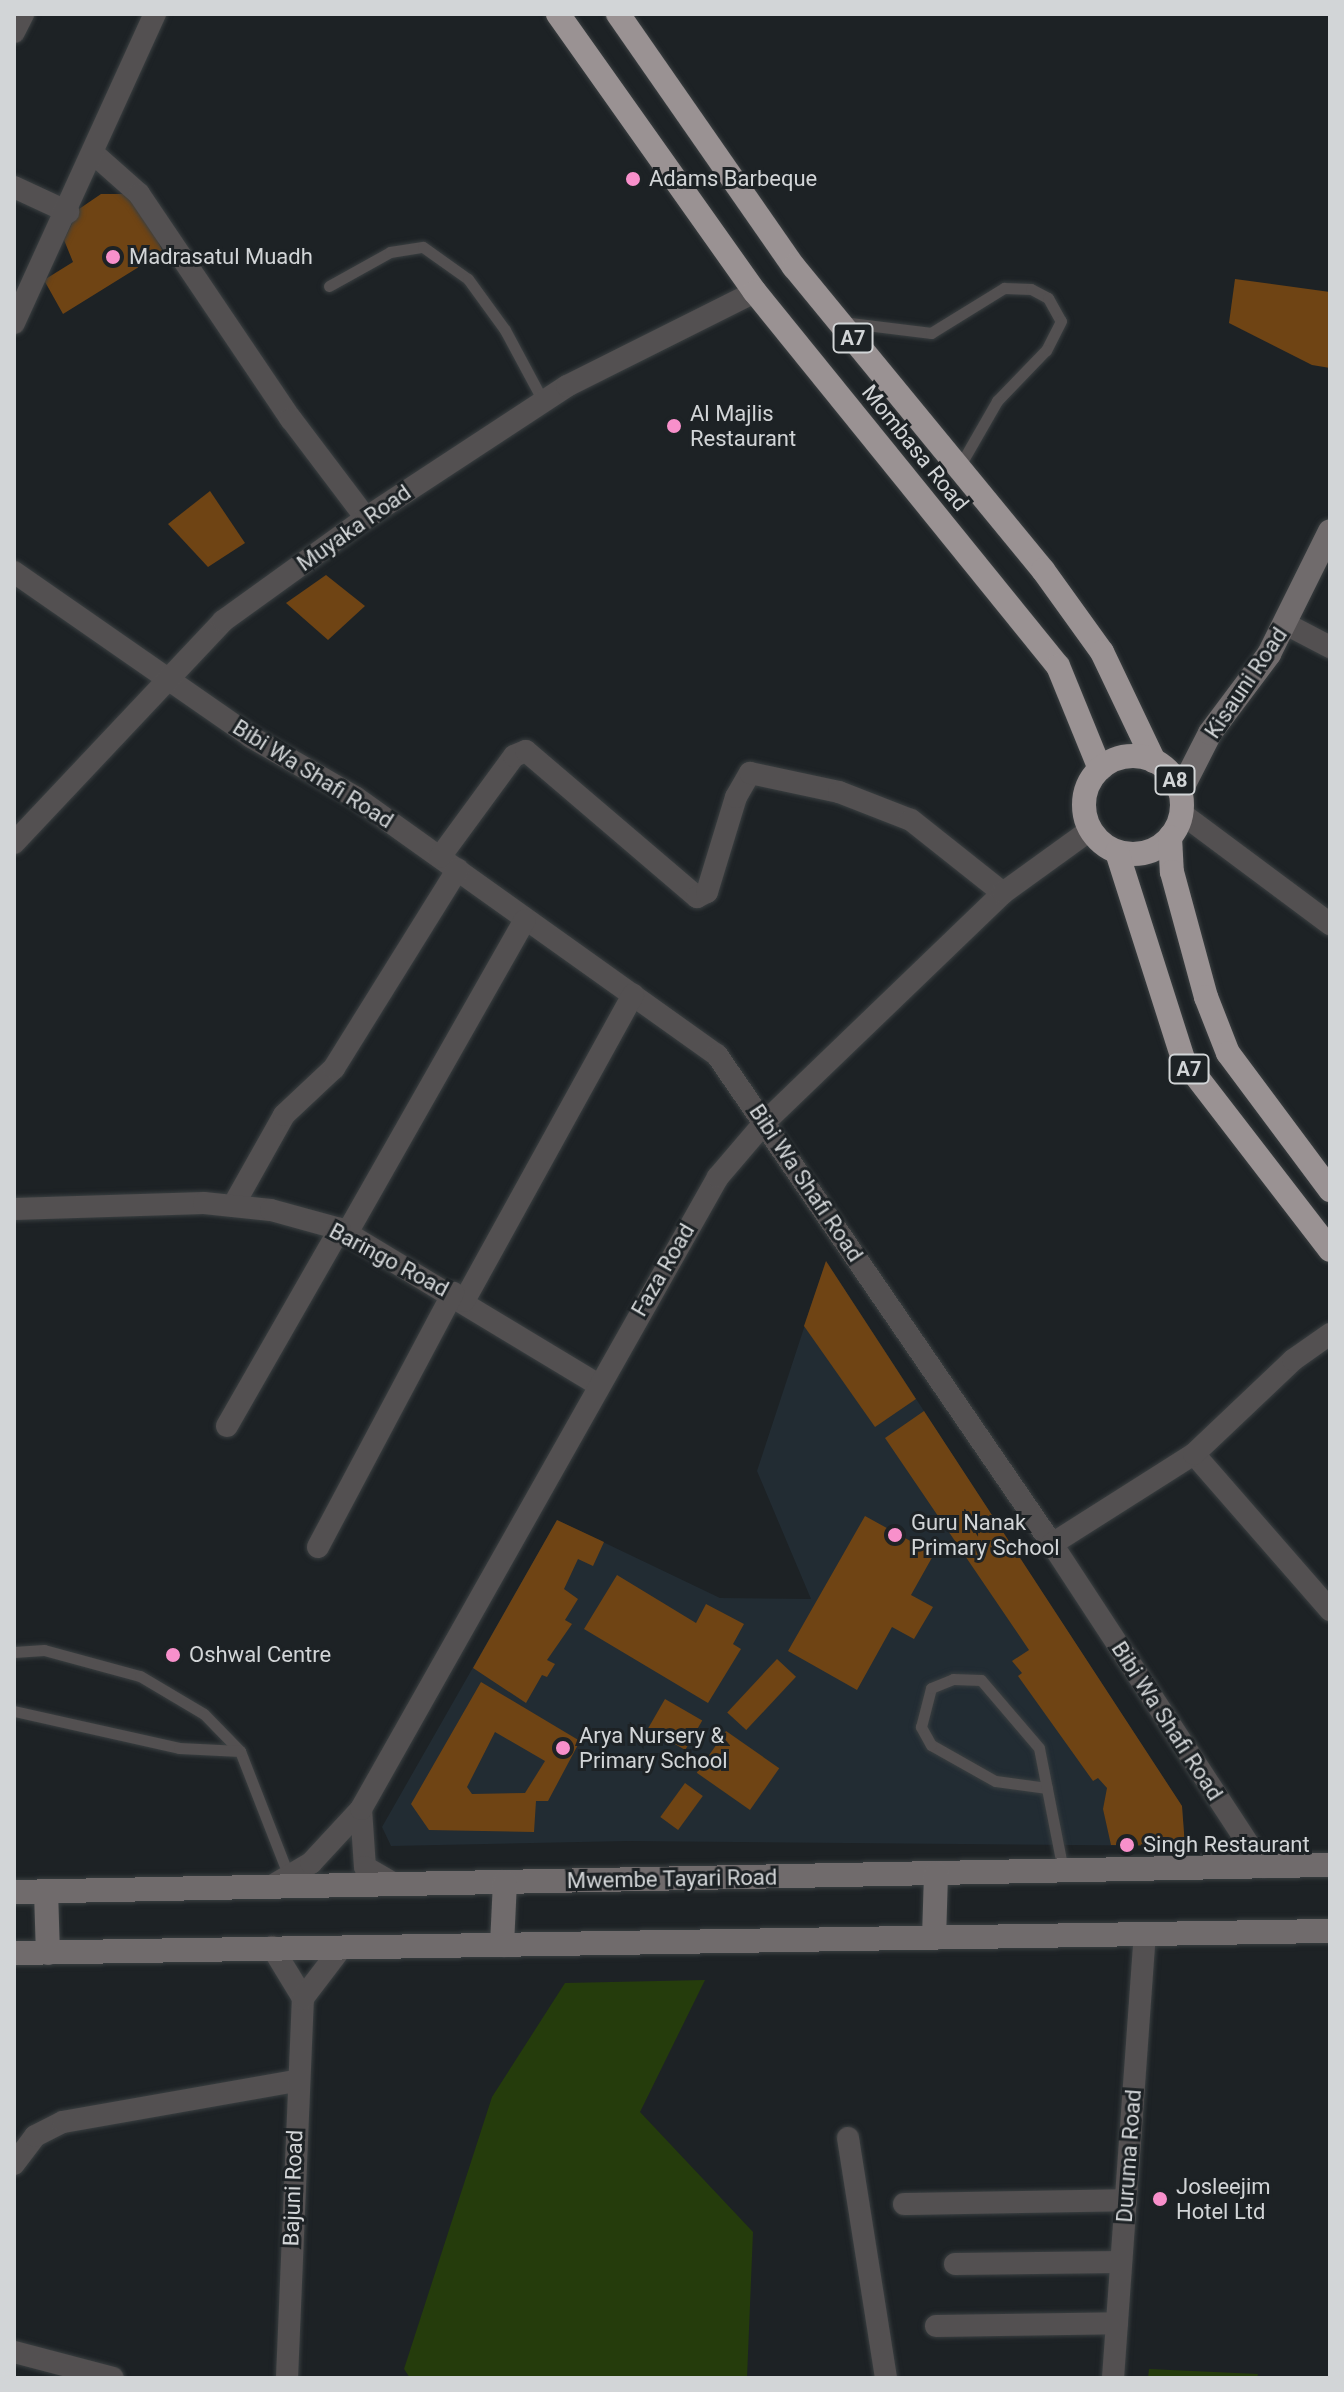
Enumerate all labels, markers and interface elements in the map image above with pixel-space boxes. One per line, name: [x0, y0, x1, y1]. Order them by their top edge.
place label: Adams Barbeque: [649, 166, 817, 192]
marker: Adams Barbeque: [624, 170, 642, 188]
place label: Madrasatul Muadh: [129, 244, 313, 270]
marker: Madrasatul Muadh: [104, 248, 122, 266]
road number: A7: [831, 322, 875, 354]
street label: Mombasa Road: [856, 380, 974, 516]
place label: Al Majlis Restaurant: [690, 400, 796, 452]
marker: Al Majlis Restaurant: [665, 417, 683, 435]
street label: Muyaka Road: [292, 479, 416, 577]
street label: Kisauni Road: [1199, 623, 1293, 743]
street label: Bibi Wa Shafi Road: [228, 714, 398, 834]
road number: A8: [1153, 764, 1197, 796]
road number: A7: [1167, 1053, 1211, 1085]
street label: Bibi Wa Shafi Road: [744, 1099, 868, 1267]
street label: Baringo Road: [325, 1217, 453, 1303]
street label: Faza Road: [626, 1219, 700, 1321]
place label: Guru Nanak Primary School: [911, 1509, 1060, 1560]
marker: Guru Nanak Primary School: [886, 1526, 904, 1544]
street label: Bibi Wa Shafi Road: [1106, 1637, 1228, 1805]
place label: Oshwal Centre: [189, 1642, 331, 1668]
marker: Oshwal Centre: [164, 1646, 182, 1664]
place label: Arya Nursery & Primary School: [579, 1722, 728, 1774]
marker: Arya Nursery & Primary School: [554, 1739, 572, 1757]
place label: Singh Restaurant: [1143, 1832, 1310, 1858]
marker: Singh Restaurant: [1118, 1836, 1136, 1854]
street label: Mwembe Tayari Road: [566, 1864, 778, 1894]
street label: Duruma Road: [1111, 2089, 1147, 2223]
street label: Bajuni Road: [278, 2129, 308, 2247]
place label: Josleejim Hotel Ltd: [1176, 2173, 1271, 2224]
marker: Josleejim Hotel Ltd: [1151, 2190, 1169, 2208]

